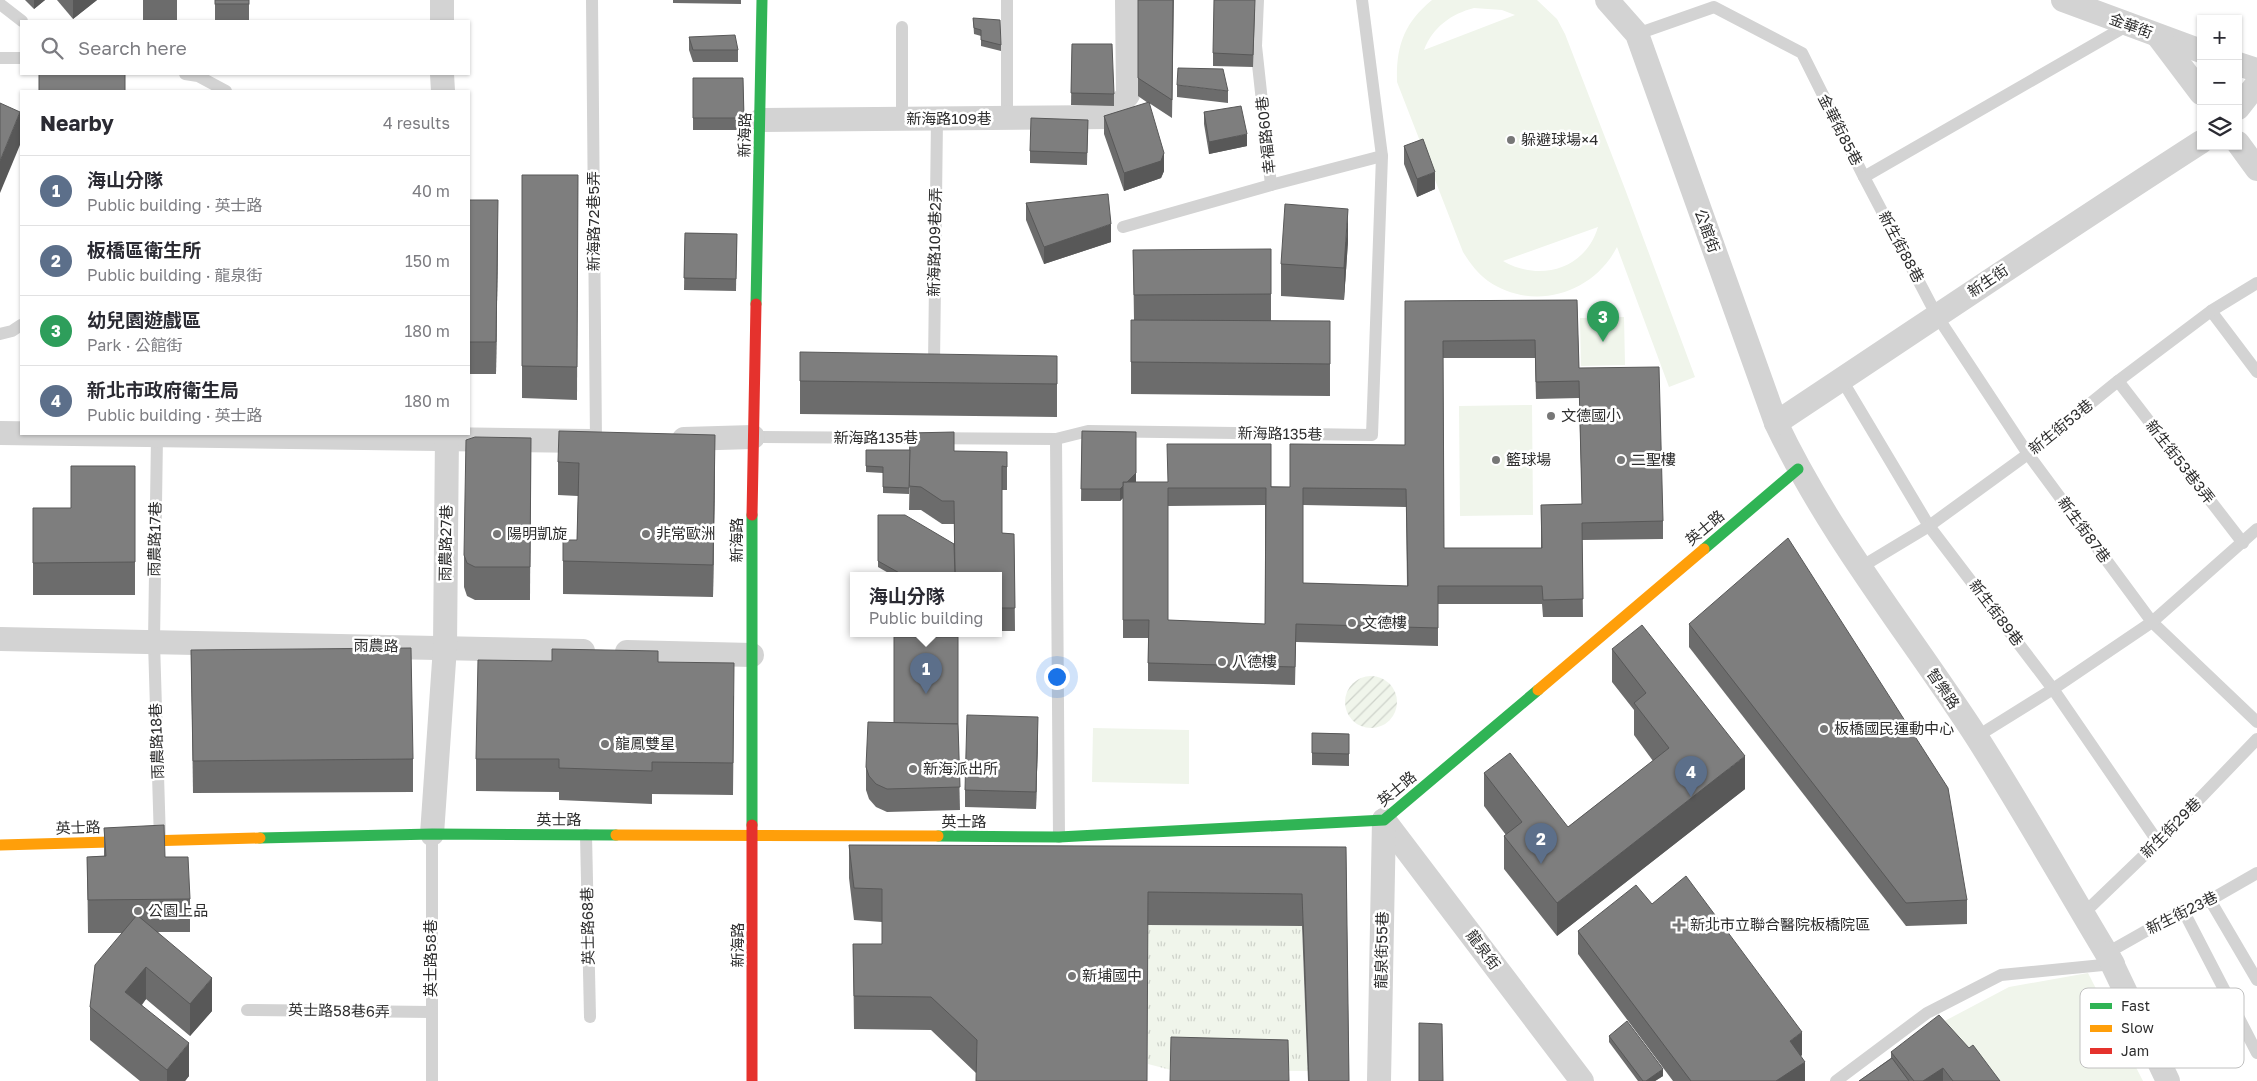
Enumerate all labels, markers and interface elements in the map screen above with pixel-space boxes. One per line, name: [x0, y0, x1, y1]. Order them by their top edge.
street label: 金華街: [2107, 9, 2156, 41]
map controls: [2197, 15, 2242, 150]
button: +: [2197, 15, 2242, 60]
search box: [20, 20, 470, 75]
icon: search: [38, 34, 66, 62]
text: Search here: [78, 36, 187, 59]
button: −: [2197, 60, 2242, 105]
street label: 金華街85巷: [1815, 91, 1867, 168]
street label: 幸福路60巷: [1252, 95, 1278, 175]
button: layers: [2197, 105, 2242, 150]
street label: 新海路109巷: [906, 109, 992, 127]
text: Nearby: [40, 110, 114, 136]
street label: 新海路: [735, 112, 753, 158]
text: 4 results: [383, 113, 450, 133]
place label: 躲避球場×4: [1521, 130, 1598, 148]
marker: 躲避球場×4: [1505, 134, 1517, 146]
text: 海山分隊: [87, 168, 163, 191]
street label: 新海路72巷5弄: [584, 171, 602, 271]
text: 1: [52, 181, 60, 201]
text: 40 m: [412, 181, 450, 201]
street label: 新海路109巷2弄: [924, 187, 944, 297]
text: Public building · 英士路: [87, 195, 263, 215]
street label: 公館街: [1692, 206, 1724, 255]
street label: 新生街88巷: [1876, 208, 1928, 285]
text: 板橋區衛生所: [87, 238, 201, 261]
text: 2: [51, 251, 61, 271]
text: 150 m: [405, 251, 450, 271]
street label: 新生街: [1964, 260, 2011, 300]
text: Public building · 龍泉街: [87, 265, 263, 285]
pin: 3: [1587, 301, 1619, 342]
text: 幼兒園遊戲區: [87, 308, 201, 331]
text: 3: [51, 321, 61, 341]
text: 180 m: [404, 321, 450, 341]
text: Park · 公館街: [87, 335, 182, 355]
text: 新北市政府衛生局: [87, 378, 239, 401]
text: 4: [51, 391, 61, 411]
text: 180 m: [404, 391, 450, 411]
street label: 新生街53巷: [2025, 395, 2096, 458]
text: Public building · 英士路: [87, 405, 263, 425]
place label: 文德國小: [1561, 406, 1621, 424]
marker: 文德國小: [1545, 410, 1557, 422]
street label: 新生街53巷3弄: [2143, 416, 2219, 507]
street label: 新海路135巷: [1237, 423, 1323, 443]
street label: 新海路135巷: [834, 428, 918, 446]
place label: 籃球場: [1506, 450, 1551, 468]
place label: 二聖樓: [1631, 450, 1676, 468]
marker: 籃球場: [1490, 454, 1502, 466]
marker: 二聖樓: [1615, 454, 1627, 466]
street label: 新生街87巷: [2055, 493, 2115, 566]
street label: 雨農路17巷: [144, 501, 164, 577]
street label: 雨農路27巷: [435, 505, 455, 581]
street label: 英士路: [1681, 506, 1727, 549]
street label: 新海路: [727, 517, 745, 563]
place label: 陽明凱旋: [507, 524, 567, 542]
place label: 非常歐洲: [656, 524, 716, 542]
marker: 陽明凱旋: [491, 528, 503, 540]
marker: 非常歐洲: [640, 528, 652, 540]
popup: [850, 572, 1002, 637]
street label: 新生街89巷: [1966, 576, 2028, 649]
text: 海山分隊: [869, 584, 945, 607]
text: Public building: [869, 608, 983, 628]
place label: 文德樓: [1362, 613, 1407, 631]
marker: 文德樓: [1346, 617, 1358, 629]
street label: 雨農路: [353, 636, 399, 654]
place label: 八德樓: [1232, 652, 1277, 670]
pin: 1: [910, 653, 942, 694]
marker: 八德樓: [1216, 656, 1228, 668]
your location: [1044, 664, 1070, 690]
street label: 智樂路: [1924, 665, 1964, 712]
street label: 雨農路18巷: [146, 703, 166, 780]
place label: 板橋國民運動中心: [1834, 719, 1954, 737]
marker: 板橋國民運動中心: [1818, 723, 1830, 735]
place label: 龍鳳雙星: [615, 734, 675, 752]
marker: 龍鳳雙星: [599, 738, 611, 750]
pin: 4: [1675, 756, 1707, 797]
place label: 新海派出所: [923, 759, 998, 777]
marker: 新海派出所: [907, 763, 919, 775]
street label: 英士路: [1373, 767, 1419, 810]
street label: 新生街29巷: [2136, 793, 2204, 861]
street label: 英士路: [536, 810, 582, 828]
street label: 英士路: [941, 812, 987, 830]
street label: 英士路: [55, 817, 101, 837]
pin: 2: [1525, 823, 1557, 864]
street label: 英士路68巷: [577, 887, 597, 965]
street label: 新生街23巷: [2143, 887, 2220, 937]
place label: 公園上品: [148, 901, 208, 919]
marker: 公園上品: [132, 905, 144, 917]
street label: 龍泉街55巷: [1371, 911, 1391, 989]
place label: 新北市立聯合醫院板橋院區: [1690, 915, 1870, 933]
marker: 新北市立聯合醫院板橋院區: [1672, 918, 1686, 932]
street label: 英士路58巷: [421, 919, 439, 997]
street label: 新海路: [728, 922, 746, 968]
street label: 龍泉街: [1463, 926, 1505, 973]
place label: 新埔國中: [1082, 966, 1142, 984]
marker: 新埔國中: [1066, 970, 1078, 982]
legend: [2080, 988, 2244, 1068]
text: Fast: [2121, 997, 2150, 1014]
street label: 英士路58巷6弄: [288, 1000, 390, 1020]
text: Slow: [2121, 1019, 2154, 1036]
text: Jam: [2121, 1042, 2149, 1059]

